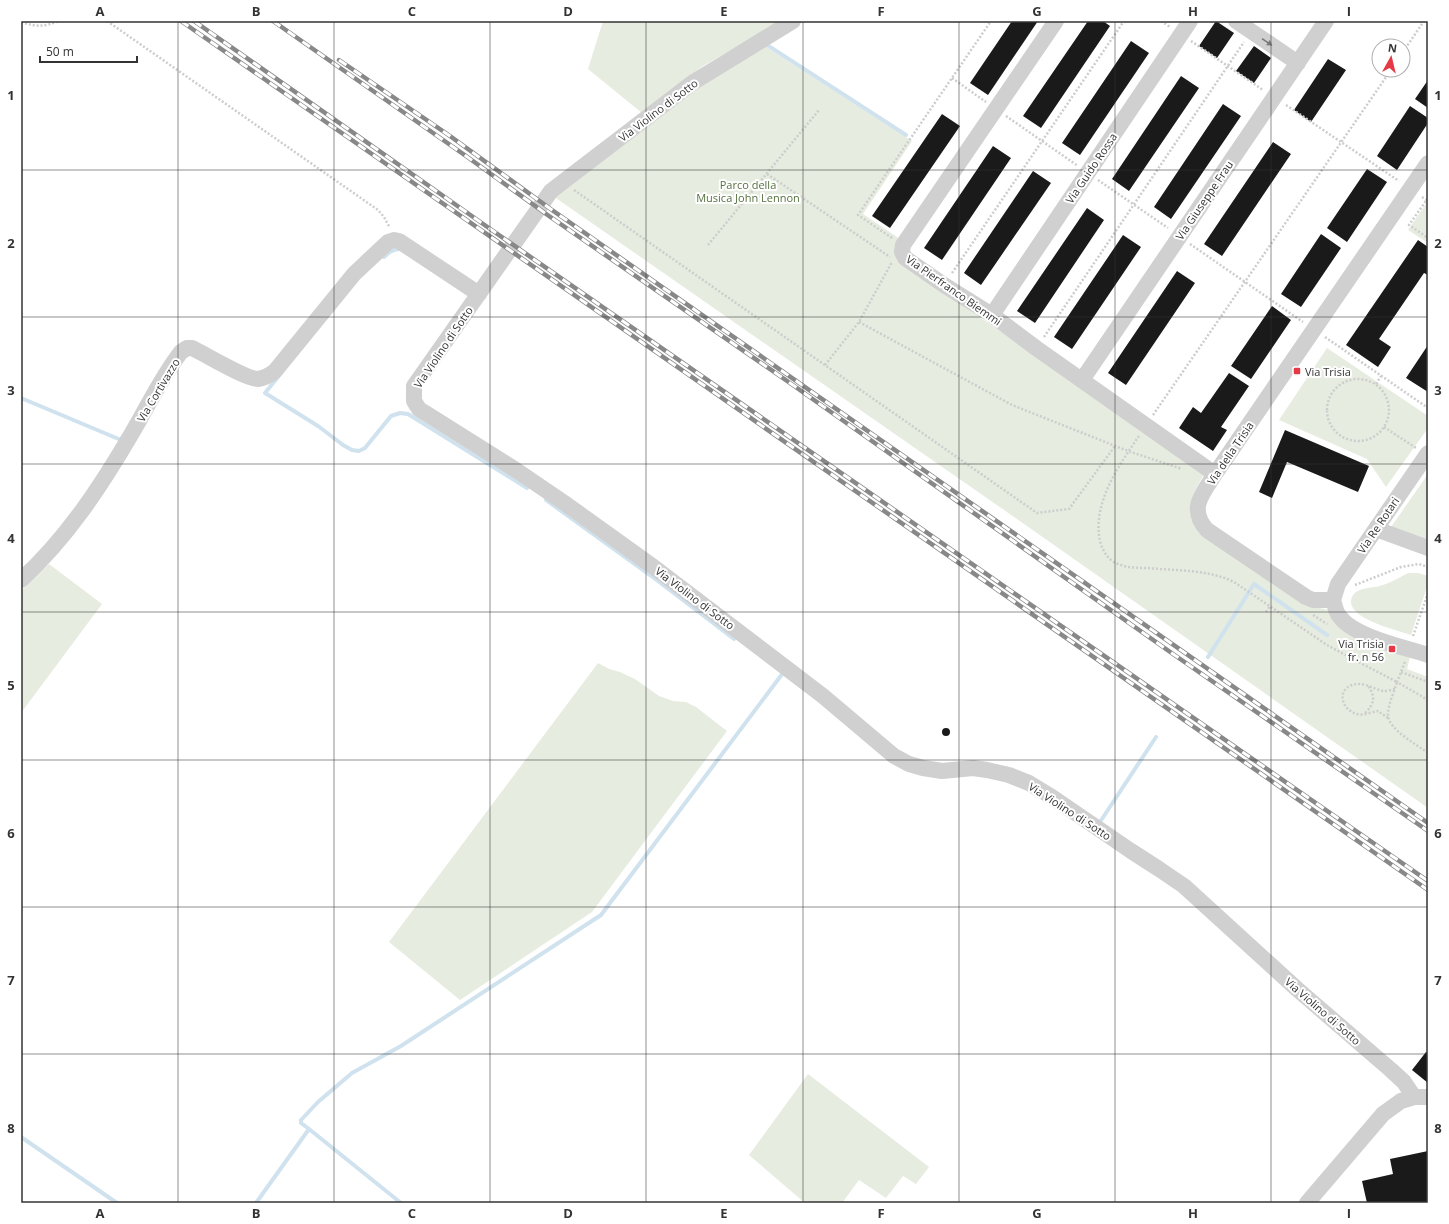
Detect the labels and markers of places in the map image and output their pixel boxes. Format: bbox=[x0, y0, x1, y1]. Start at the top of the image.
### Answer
place label: Via Trisia bbox=[1305, 364, 1351, 379]
marker: Via Trisia bbox=[1292, 366, 1302, 376]
place label: Via Trisia fr. n 56 bbox=[1338, 636, 1384, 664]
marker: Via Trisia fr. n 56 bbox=[1387, 644, 1397, 654]

